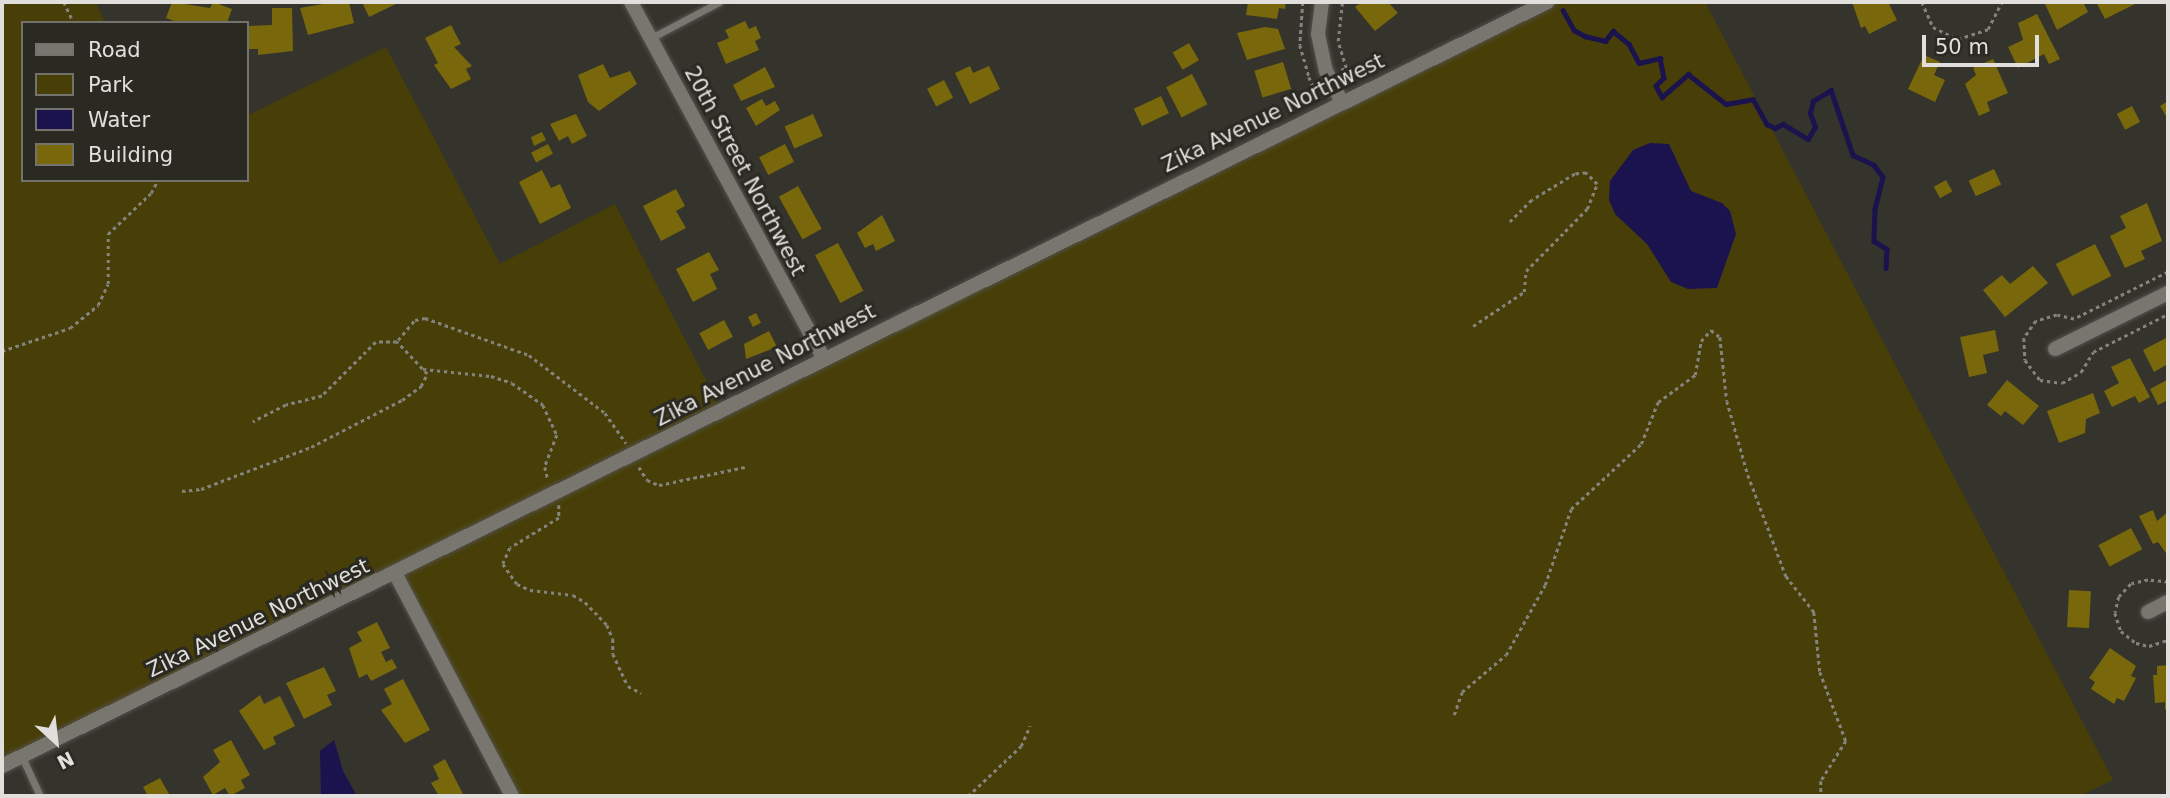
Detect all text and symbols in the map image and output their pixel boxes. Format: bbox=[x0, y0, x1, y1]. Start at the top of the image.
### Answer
legend bbox=[21, 21, 248, 182]
scale bar bbox=[1925, 21, 2042, 65]
text: 50 m bbox=[1935, 35, 1989, 59]
text: Road bbox=[88, 38, 141, 62]
street label: Zika Avenue Northwest bbox=[1158, 48, 1388, 178]
street label: 20th Street Northwest bbox=[679, 62, 811, 280]
text: Park bbox=[88, 73, 133, 97]
text: Water bbox=[88, 108, 150, 132]
text: Building bbox=[88, 143, 173, 167]
street label: Zika Avenue Northwest bbox=[650, 298, 880, 432]
street label: Zika Avenue Northwest bbox=[143, 553, 373, 683]
north arrow bbox=[21, 707, 91, 777]
text: N bbox=[53, 747, 78, 774]

